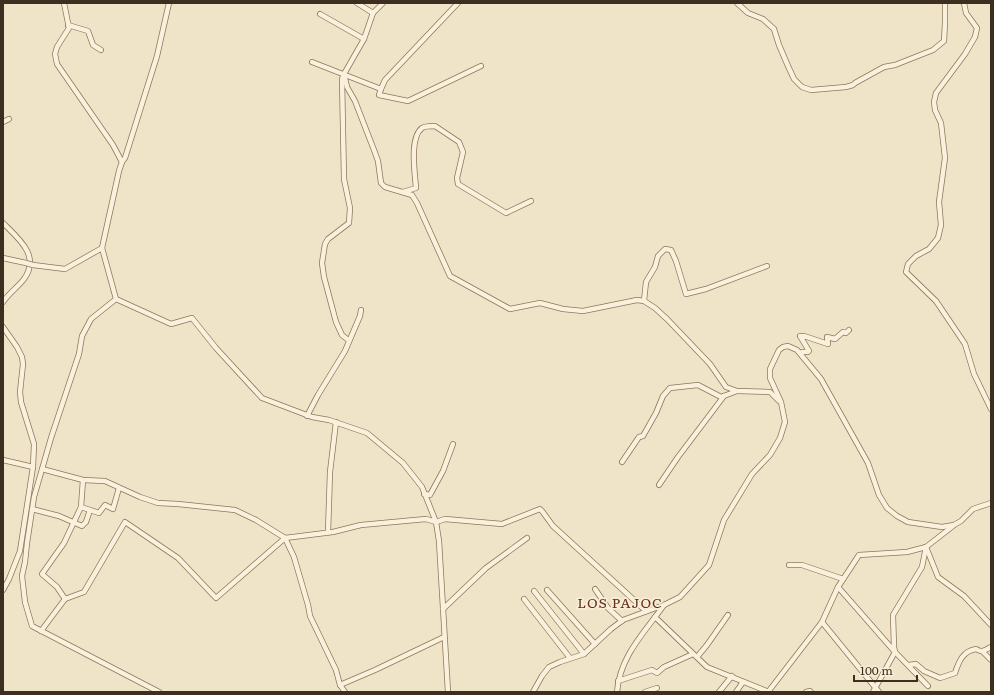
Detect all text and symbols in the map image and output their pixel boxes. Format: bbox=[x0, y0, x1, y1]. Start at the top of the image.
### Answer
district label: LOS PAJOC bbox=[577, 592, 663, 612]
scale bar bbox=[854, 657, 917, 683]
text: 100 m bbox=[860, 661, 893, 679]

